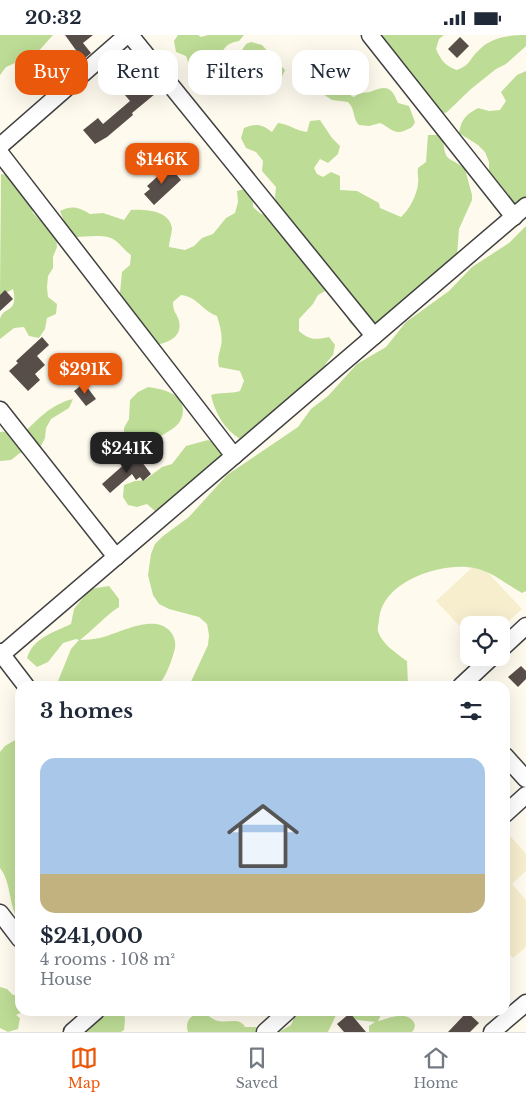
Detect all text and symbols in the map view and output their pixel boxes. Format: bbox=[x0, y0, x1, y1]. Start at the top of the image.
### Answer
text: 20:32 bbox=[25, 6, 82, 29]
chip: Buy bbox=[15, 50, 88, 95]
chip: Rent bbox=[98, 50, 178, 95]
chip: Filters bbox=[188, 50, 282, 95]
chip: New bbox=[292, 50, 369, 95]
pin: $146K bbox=[127, 143, 197, 185]
text: $146K bbox=[136, 149, 188, 169]
pin: $291K bbox=[50, 353, 120, 395]
text: $291K bbox=[59, 359, 111, 379]
pin: $241K bbox=[92, 431, 162, 474]
text: $241K bbox=[101, 438, 153, 458]
map controls bbox=[460, 616, 510, 666]
button: locate bbox=[460, 616, 510, 666]
icon: filters bbox=[457, 697, 485, 725]
text: 3 homes bbox=[40, 698, 133, 724]
icon: home bbox=[218, 791, 308, 881]
text: $241,000 bbox=[40, 923, 143, 949]
text: 4 rooms · 108 m² bbox=[40, 949, 175, 969]
text: House bbox=[40, 969, 92, 989]
tab: Map bbox=[68, 1044, 100, 1092]
tab: Saved bbox=[236, 1044, 278, 1092]
tab: Home bbox=[413, 1044, 458, 1092]

